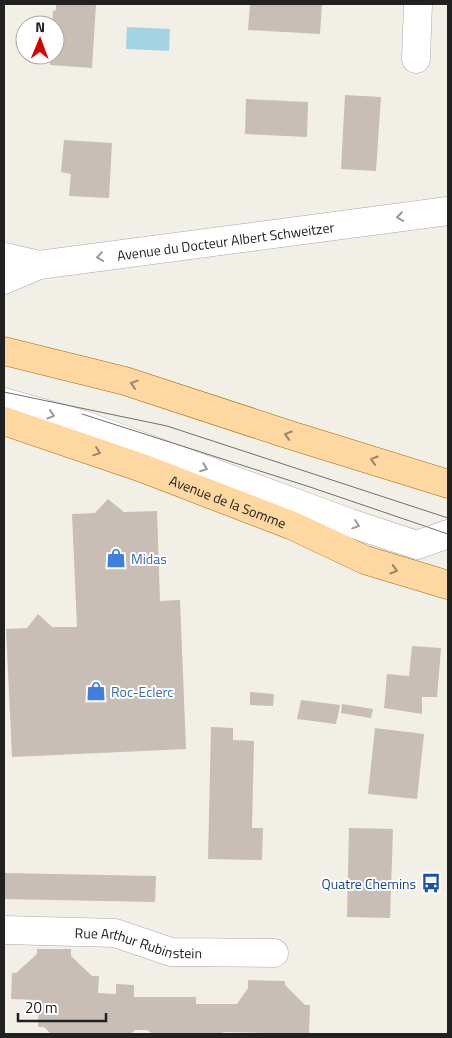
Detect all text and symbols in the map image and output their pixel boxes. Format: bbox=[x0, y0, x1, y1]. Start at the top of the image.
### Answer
north arrow bbox=[15, 15, 65, 65]
text: N bbox=[35, 16, 45, 37]
one-way arrow bbox=[396, 212, 404, 222]
street label: Avenue du Docteur Albert Schweitzer bbox=[116, 216, 335, 265]
one-way arrow bbox=[96, 251, 104, 262]
one-way arrow bbox=[130, 380, 139, 390]
one-way arrow bbox=[46, 409, 54, 419]
one-way arrow bbox=[285, 430, 293, 440]
one-way arrow bbox=[92, 447, 101, 457]
one-way arrow bbox=[371, 456, 379, 466]
one-way arrow bbox=[199, 462, 208, 472]
street label: Avenue de la Somme bbox=[167, 469, 289, 533]
one-way arrow bbox=[352, 519, 360, 529]
shop icon: Midas bbox=[105, 547, 127, 569]
place label: Midas bbox=[131, 548, 167, 569]
one-way arrow bbox=[390, 564, 398, 574]
shop icon: Roc-Eclerc bbox=[85, 680, 107, 702]
place label: Roc-Eclerc bbox=[111, 681, 173, 702]
bus stop icon: Quatre Chemins bbox=[420, 872, 442, 894]
place label: Quatre Chemins bbox=[322, 873, 416, 894]
street label: Rue Arthur Rubinstein bbox=[74, 921, 202, 963]
scale bar bbox=[18, 990, 105, 1022]
text: 20 m bbox=[25, 996, 58, 1019]

